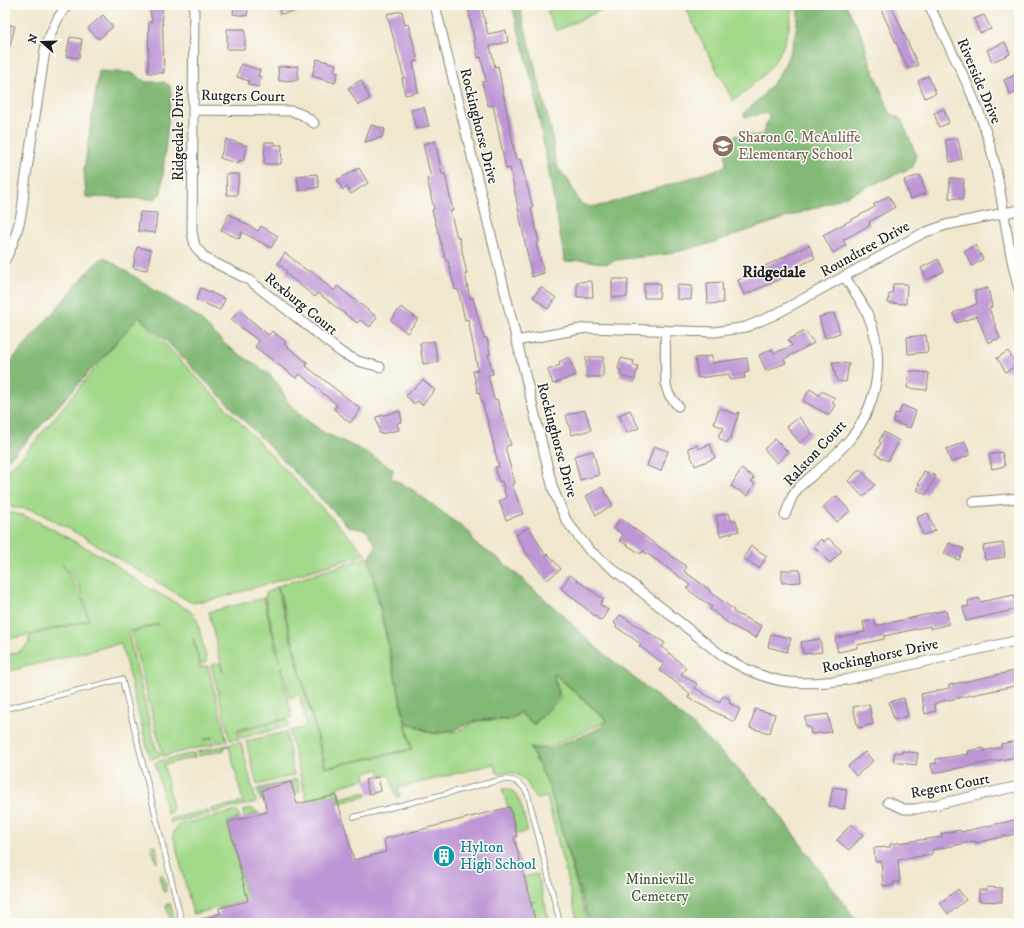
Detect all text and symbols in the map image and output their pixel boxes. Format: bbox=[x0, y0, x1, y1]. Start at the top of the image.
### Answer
north arrow bbox=[22, 22, 62, 62]
text: N bbox=[25, 32, 42, 46]
street label: Riverside Drive bbox=[952, 35, 1006, 127]
street label: Rockinghorse Drive bbox=[455, 66, 503, 186]
street label: Ridgedale Drive bbox=[169, 85, 188, 181]
street label: Rutgers Court bbox=[201, 86, 285, 106]
place label: Sharon C. McAuliffe Elementary School bbox=[738, 128, 860, 164]
school or university icon: Sharon C. McAuliffe Elementary School bbox=[710, 133, 736, 159]
street label: Roundtree Drive bbox=[817, 217, 913, 281]
district label: Ridgedale bbox=[742, 262, 806, 282]
street label: Rexburg Court bbox=[261, 269, 342, 339]
street label: Rockinghorse Drive bbox=[532, 380, 582, 500]
street label: Ralston Court bbox=[779, 416, 851, 490]
street label: Rockinghorse Drive bbox=[820, 634, 940, 678]
street label: Regent Court bbox=[909, 769, 991, 803]
place label: Hylton High School bbox=[460, 838, 537, 874]
building icon: Hylton High School bbox=[431, 843, 457, 869]
park label: Minnieville Cemetery bbox=[626, 870, 694, 906]

